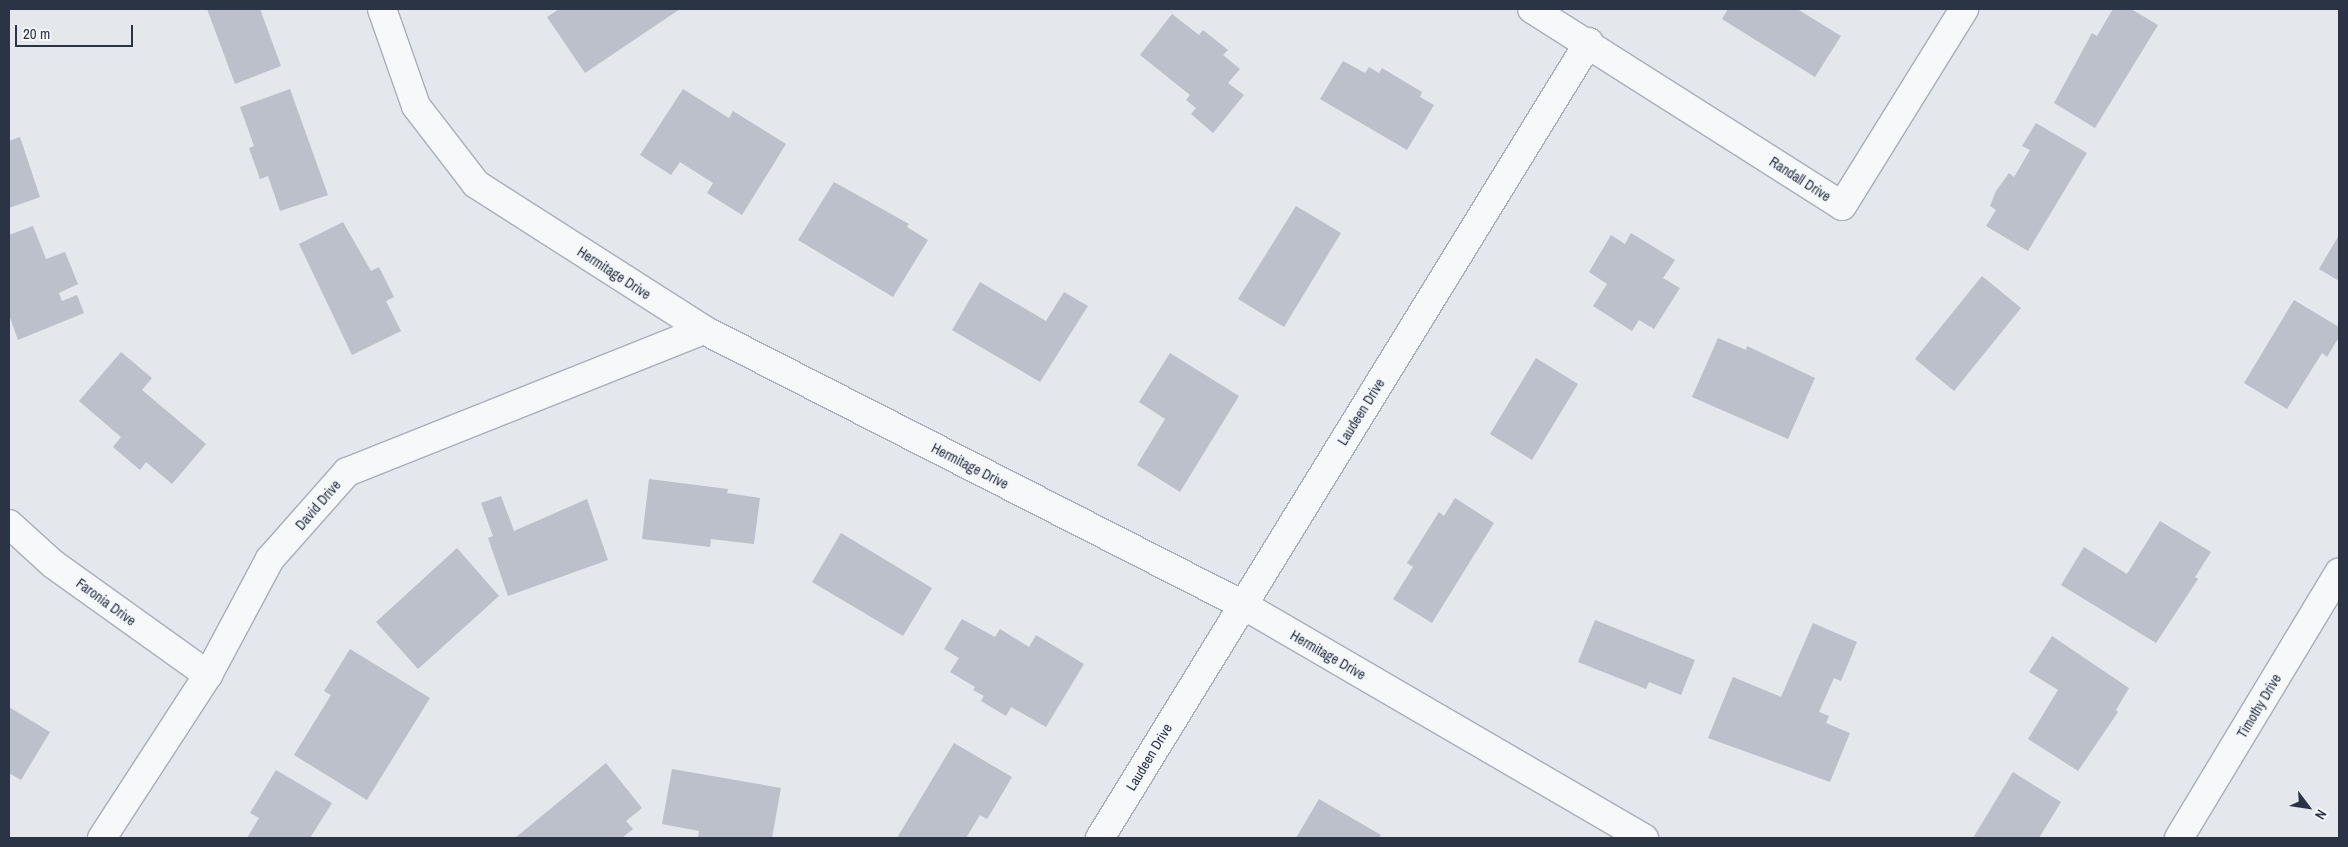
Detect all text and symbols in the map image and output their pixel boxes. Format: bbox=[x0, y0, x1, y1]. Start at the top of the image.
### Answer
scale bar bbox=[18, 15, 135, 47]
text: 20 m bbox=[23, 23, 50, 44]
street label: Randall Drive bbox=[1766, 153, 1834, 205]
street label: Hermitage Drive bbox=[574, 243, 654, 303]
street label: Laudeen Drive bbox=[1334, 376, 1388, 448]
street label: Hermitage Drive bbox=[929, 439, 1011, 493]
street label: David Drive bbox=[292, 477, 344, 533]
street label: Faronia Drive bbox=[73, 575, 139, 629]
street label: Hermitage Drive bbox=[1287, 627, 1369, 683]
street label: Timothy Drive bbox=[2233, 671, 2285, 741]
street label: Laudeen Drive bbox=[1122, 720, 1176, 794]
north arrow bbox=[2283, 782, 2333, 832]
text: N bbox=[2311, 807, 2331, 823]

